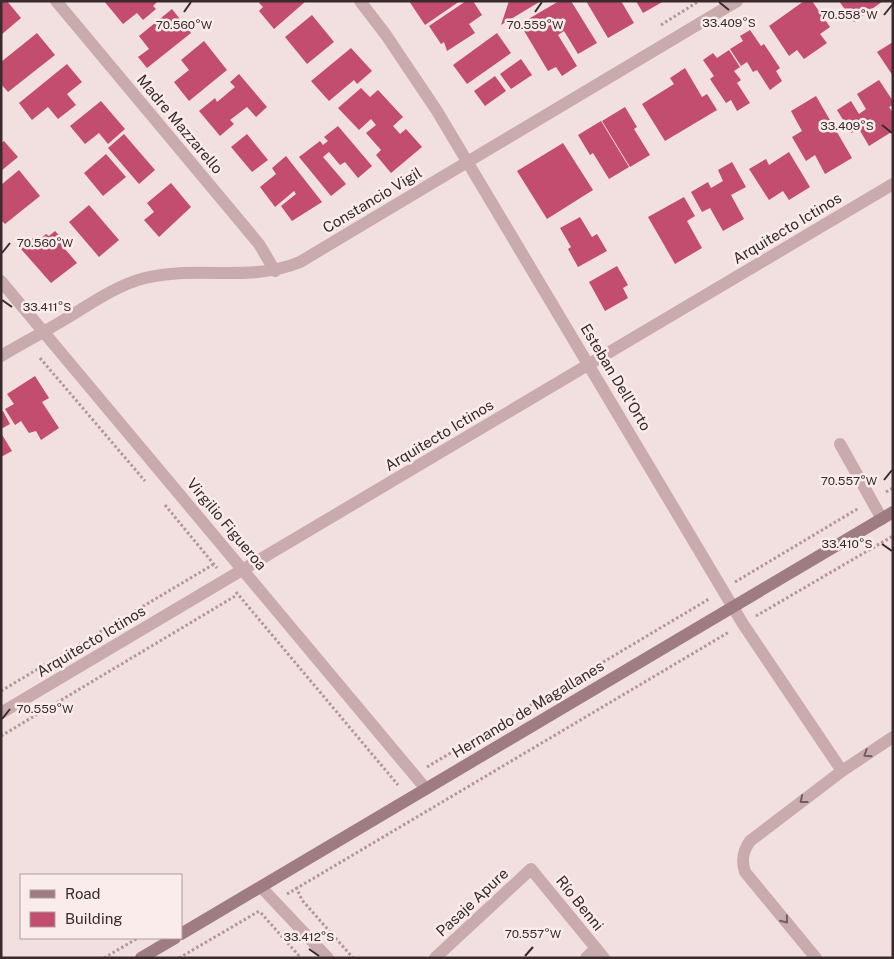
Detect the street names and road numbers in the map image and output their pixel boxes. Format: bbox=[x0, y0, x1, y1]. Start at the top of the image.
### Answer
street label: Madre Mazzarello bbox=[134, 71, 226, 177]
street label: Constancio Vigil bbox=[319, 164, 425, 236]
street label: Arquitecto Ictinos bbox=[730, 189, 844, 267]
street label: Esteban Dell'Orto bbox=[577, 320, 655, 434]
street label: Arquitecto Ictinos bbox=[382, 396, 496, 474]
street label: Virgilio Figueroa bbox=[184, 475, 270, 573]
street label: Arquitecto Ictinos bbox=[34, 602, 148, 680]
street label: Hernando de Magallanes bbox=[449, 657, 607, 761]
street label: Pasaje Apure bbox=[433, 864, 511, 940]
street label: Río Benni bbox=[553, 872, 607, 934]

